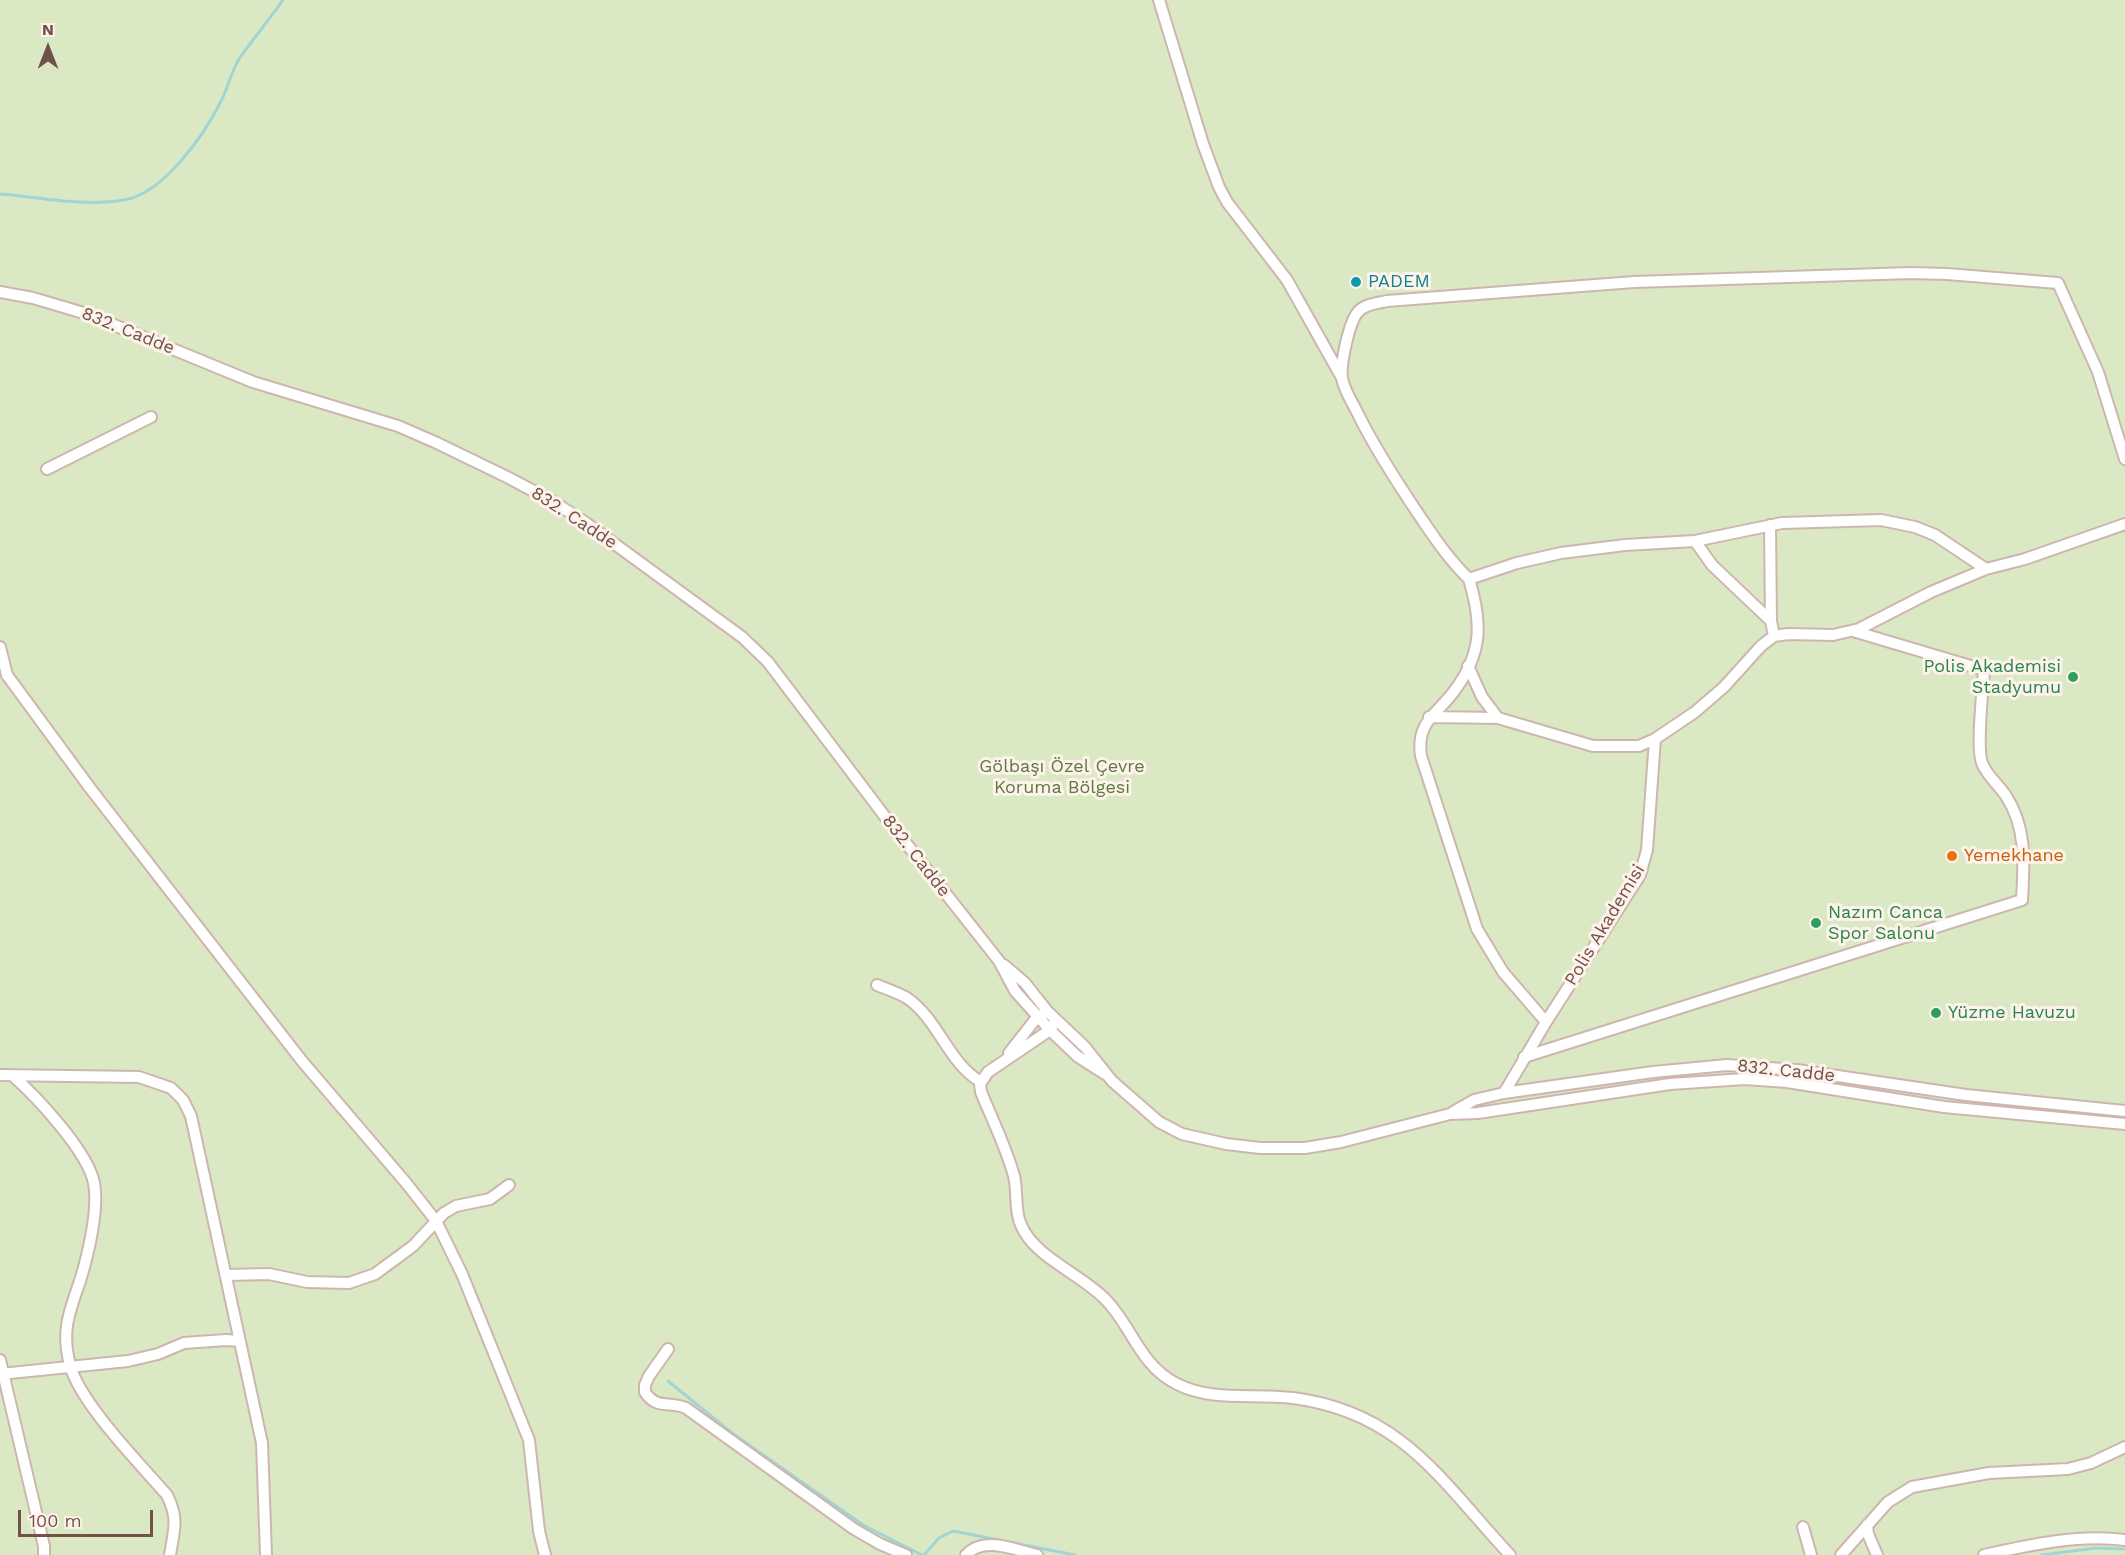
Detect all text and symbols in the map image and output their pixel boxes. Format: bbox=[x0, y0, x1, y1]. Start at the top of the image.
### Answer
north arrow bbox=[18, 18, 78, 78]
text: N bbox=[42, 20, 54, 39]
place label: PADEM bbox=[1368, 271, 1430, 293]
marker: PADEM bbox=[1349, 275, 1363, 289]
street label: 832. Cadde bbox=[78, 303, 178, 359]
street label: 832. Cadde bbox=[527, 482, 621, 554]
place label: Polis Akademisi Stadyumu bbox=[1923, 656, 2061, 698]
marker: Polis Akademisi Stadyumu bbox=[2066, 670, 2080, 684]
park label: Gölbaşı Özel Çevre Koruma Bölgesi bbox=[979, 756, 1145, 798]
street label: 832. Cadde bbox=[877, 811, 955, 901]
place label: Yemekhane bbox=[1964, 845, 2064, 867]
marker: Yemekhane bbox=[1945, 849, 1959, 863]
street label: Polis Akademisi bbox=[1560, 860, 1650, 990]
place label: Nazım Canca Spor Salonu bbox=[1828, 902, 1943, 944]
marker: Nazım Canca Spor Salonu bbox=[1809, 916, 1823, 930]
place label: Yüzme Havuzu bbox=[1948, 1002, 2076, 1024]
marker: Yüzme Havuzu bbox=[1929, 1006, 1943, 1020]
street label: 832. Cadde bbox=[1736, 1055, 1836, 1087]
scale bar bbox=[21, 1498, 156, 1536]
text: 100 m bbox=[29, 1510, 82, 1531]

